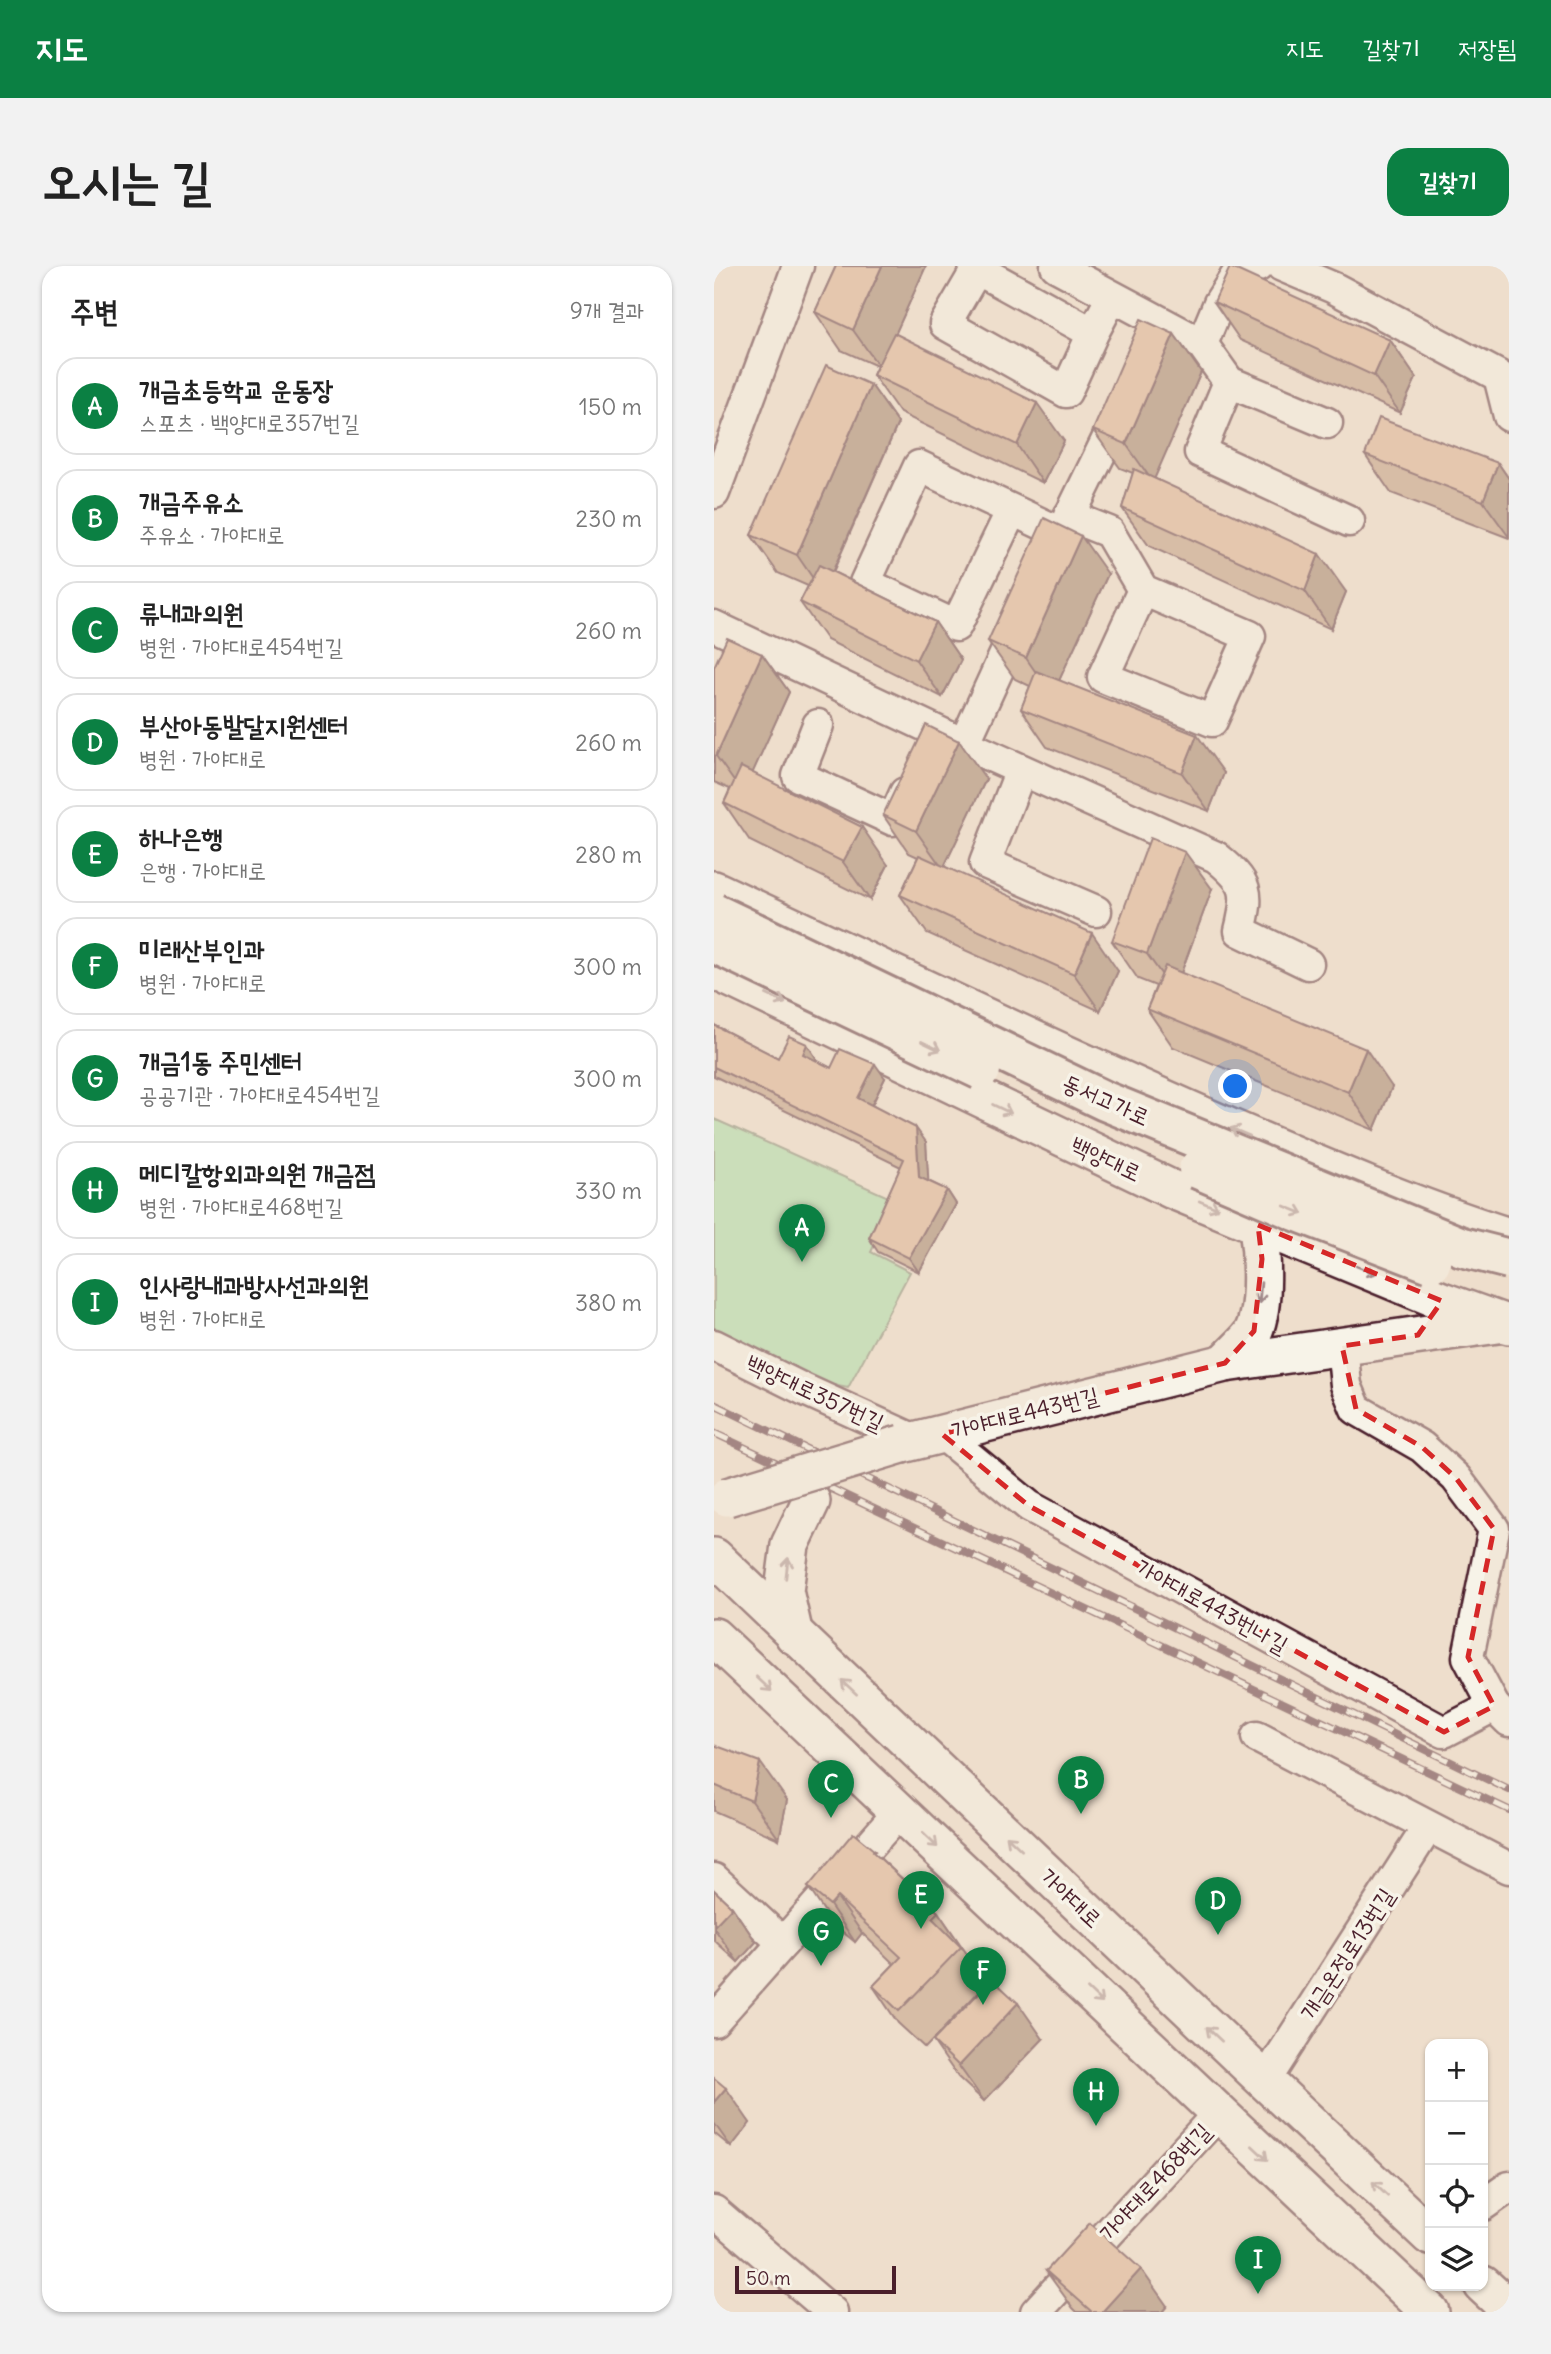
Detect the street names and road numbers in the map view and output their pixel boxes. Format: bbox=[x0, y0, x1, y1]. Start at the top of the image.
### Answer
street label: 동서고가로 bbox=[1058, 1067, 1154, 1132]
street label: 백양대로 bbox=[1067, 1130, 1146, 1187]
street label: 백양대로357번길 bbox=[742, 1348, 889, 1437]
street label: 가야대로443번길 bbox=[948, 1380, 1102, 1445]
street label: 가야대로443번나길 bbox=[1131, 1552, 1293, 1659]
street label: 가야대로 bbox=[1034, 1862, 1108, 1933]
street label: 개금온정로13번길 bbox=[1293, 1882, 1400, 2025]
street label: 가야대로468번길 bbox=[1093, 2117, 1217, 2247]

